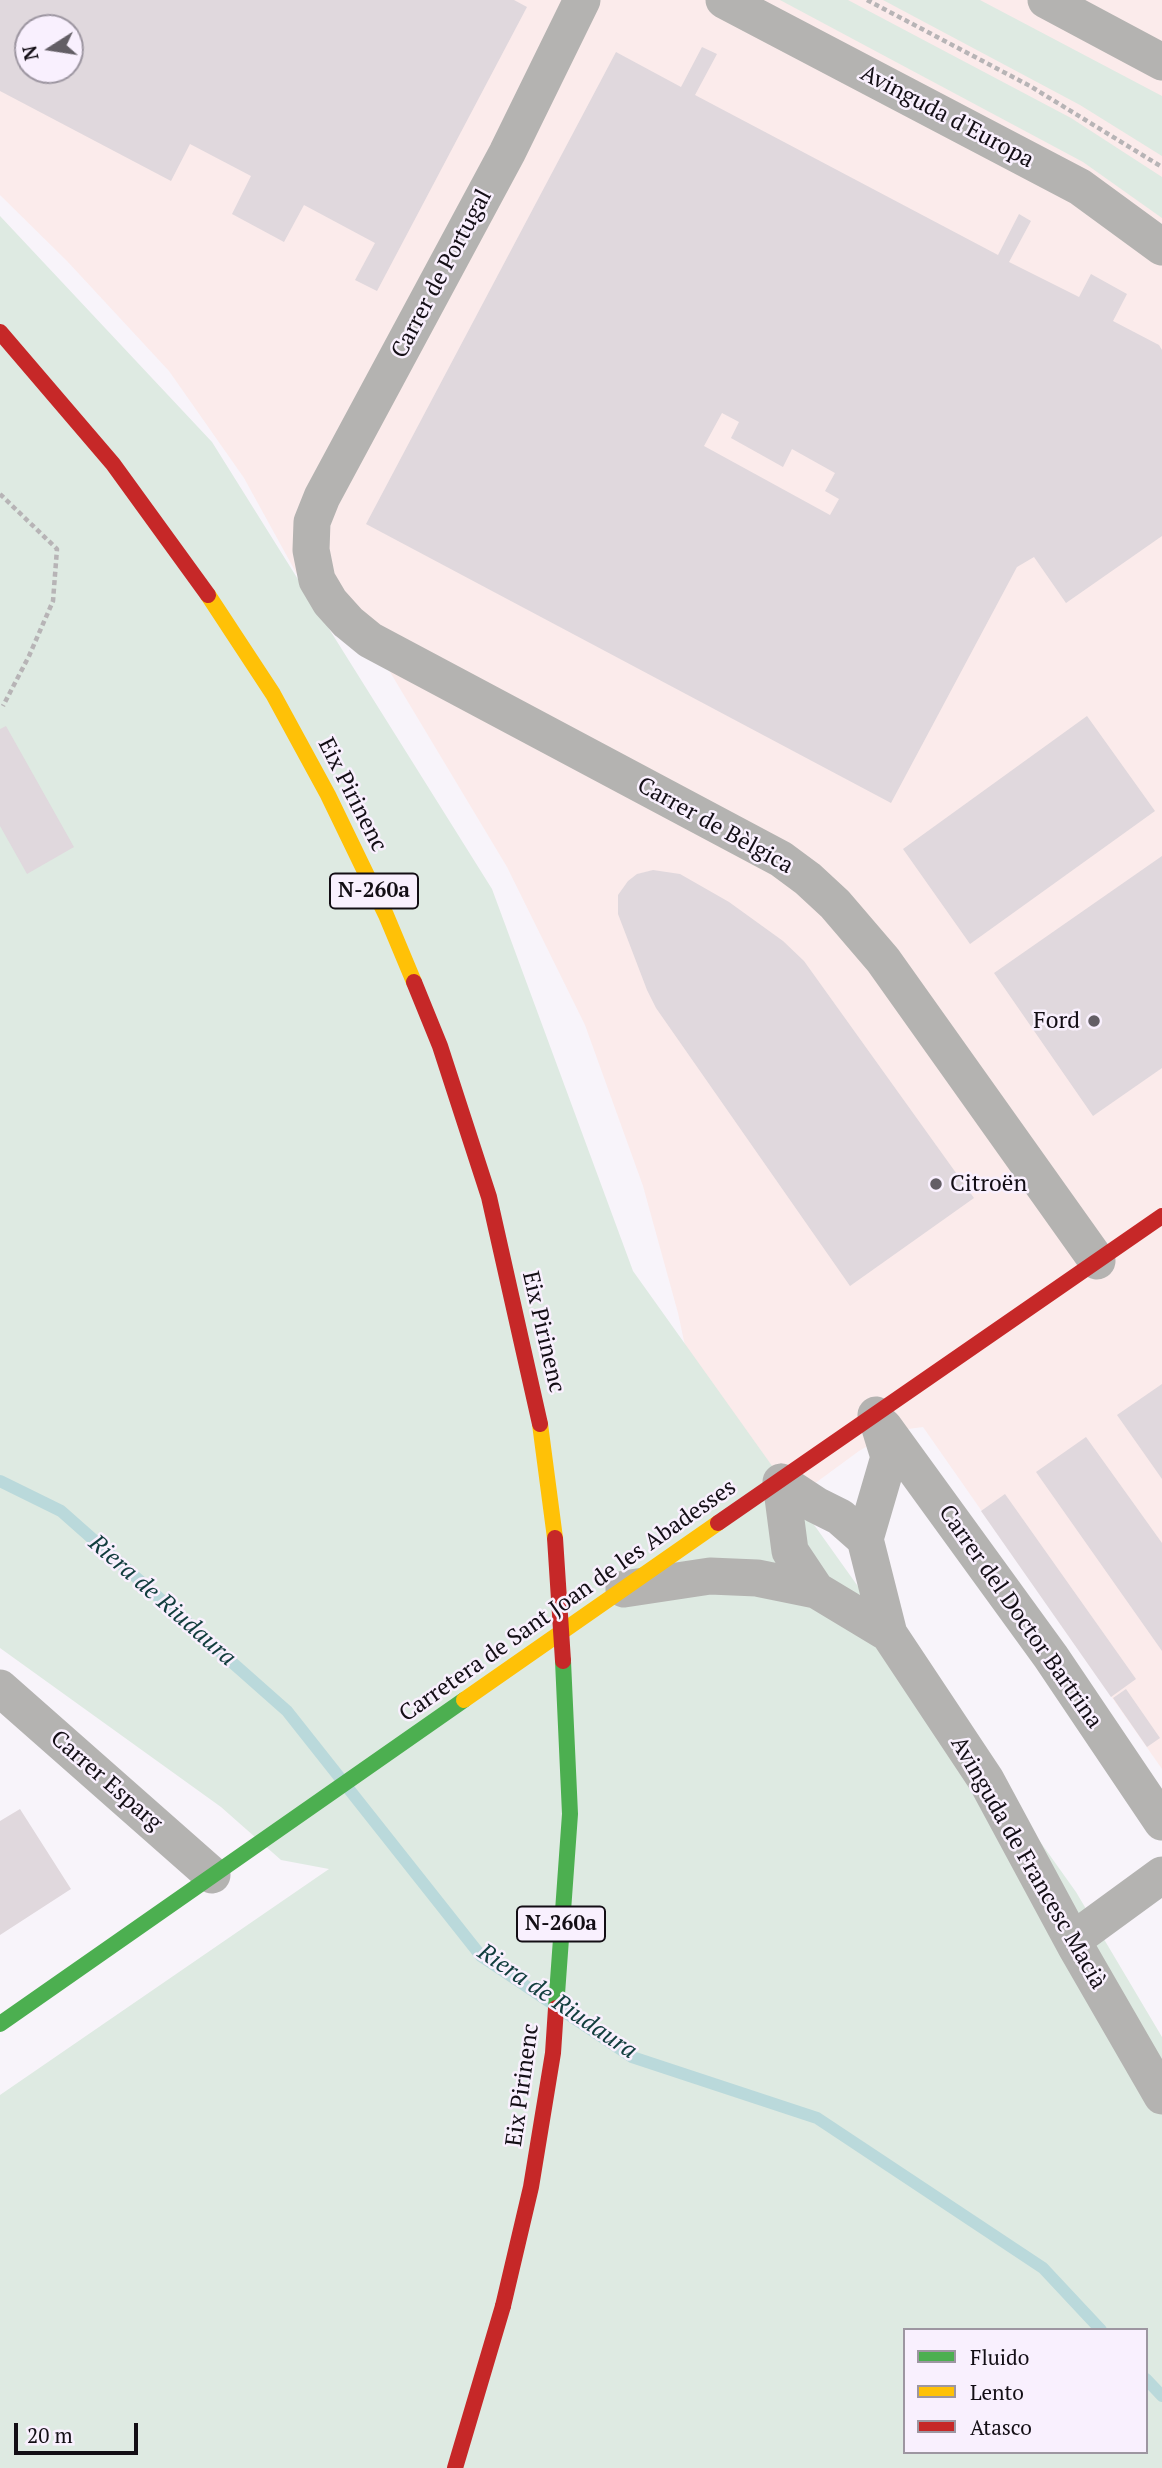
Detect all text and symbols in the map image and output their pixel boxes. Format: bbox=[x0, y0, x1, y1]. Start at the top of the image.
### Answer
north arrow bbox=[14, 14, 84, 84]
text: N bbox=[16, 43, 44, 63]
street label: Avinguda d'Europa bbox=[856, 60, 1038, 174]
street label: Carrer de Portugal bbox=[386, 185, 498, 363]
street label: Eix Pirinenc bbox=[312, 734, 392, 856]
street label: Carrer de Bèlgica bbox=[632, 772, 798, 880]
road number: N-260a bbox=[330, 874, 418, 908]
place label: Ford bbox=[1033, 1007, 1080, 1035]
marker: Ford bbox=[1086, 1013, 1102, 1029]
place label: Citroën bbox=[950, 1170, 1027, 1198]
marker: Citroën bbox=[928, 1176, 944, 1192]
street label: Eix Pirinenc bbox=[516, 1269, 570, 1395]
street label: Carretera de Sant Joan de les Abadesses bbox=[394, 1474, 742, 1728]
street label: Carrer del Doctor Bartrina bbox=[932, 1500, 1108, 1734]
water label: Riera de Riudaura bbox=[83, 1529, 241, 1673]
street label: Carrer Esparg bbox=[44, 1725, 168, 1837]
street label: Avinguda de Francesc Macià bbox=[944, 1732, 1112, 1994]
road number: N-260a bbox=[517, 1906, 605, 1941]
water label: Riera de Riudaura bbox=[472, 1938, 642, 2066]
street label: Eix Pirinenc bbox=[501, 2022, 545, 2148]
legend bbox=[903, 2328, 1148, 2454]
text: Fluido bbox=[970, 2343, 1029, 2371]
text: Lento bbox=[970, 2378, 1024, 2406]
scale bar bbox=[18, 2408, 142, 2452]
text: Atasco bbox=[970, 2413, 1032, 2441]
text: 20 m bbox=[27, 2421, 73, 2449]

